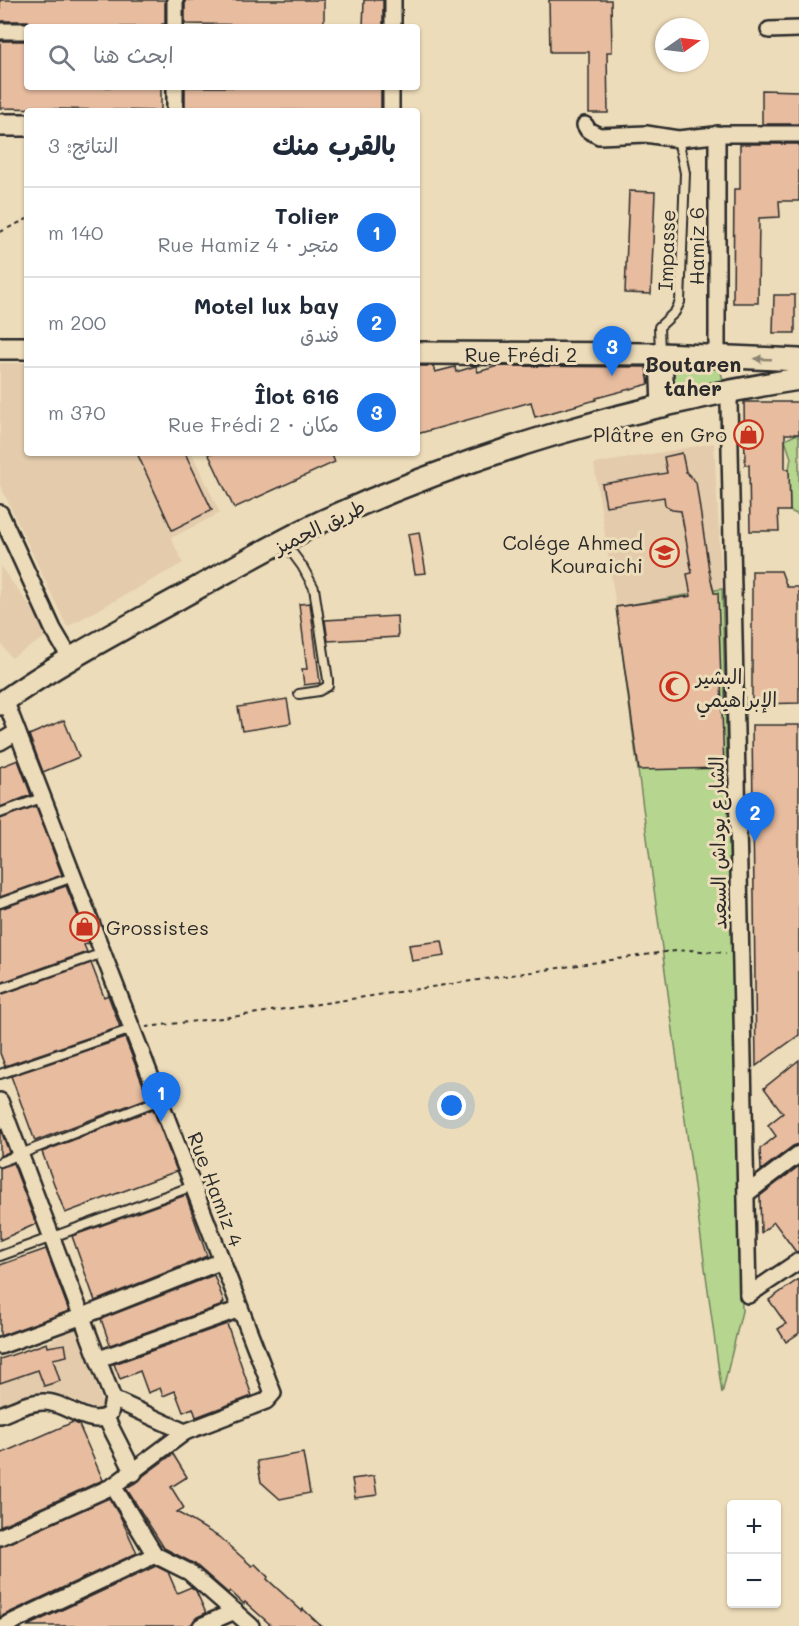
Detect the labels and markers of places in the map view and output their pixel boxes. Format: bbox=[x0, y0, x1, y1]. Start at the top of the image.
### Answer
pin: 3 bbox=[592, 326, 632, 376]
shop icon: Plâtre en Gro bbox=[732, 418, 764, 450]
place label: Plâtre en Gro bbox=[593, 421, 727, 447]
place label: Colége Ahmed Kouraichi bbox=[503, 529, 643, 578]
school or university icon: Colége Ahmed Kouraichi bbox=[648, 537, 680, 569]
place label: البشير الإبراهيمي bbox=[694, 663, 777, 718]
mosque icon: البشير الإبراهيمي bbox=[659, 671, 691, 703]
pin: 2 bbox=[736, 792, 774, 842]
shop icon: Grossistes bbox=[69, 911, 101, 943]
place label: Grossistes bbox=[106, 914, 209, 940]
pin: 1 bbox=[142, 1072, 180, 1122]

